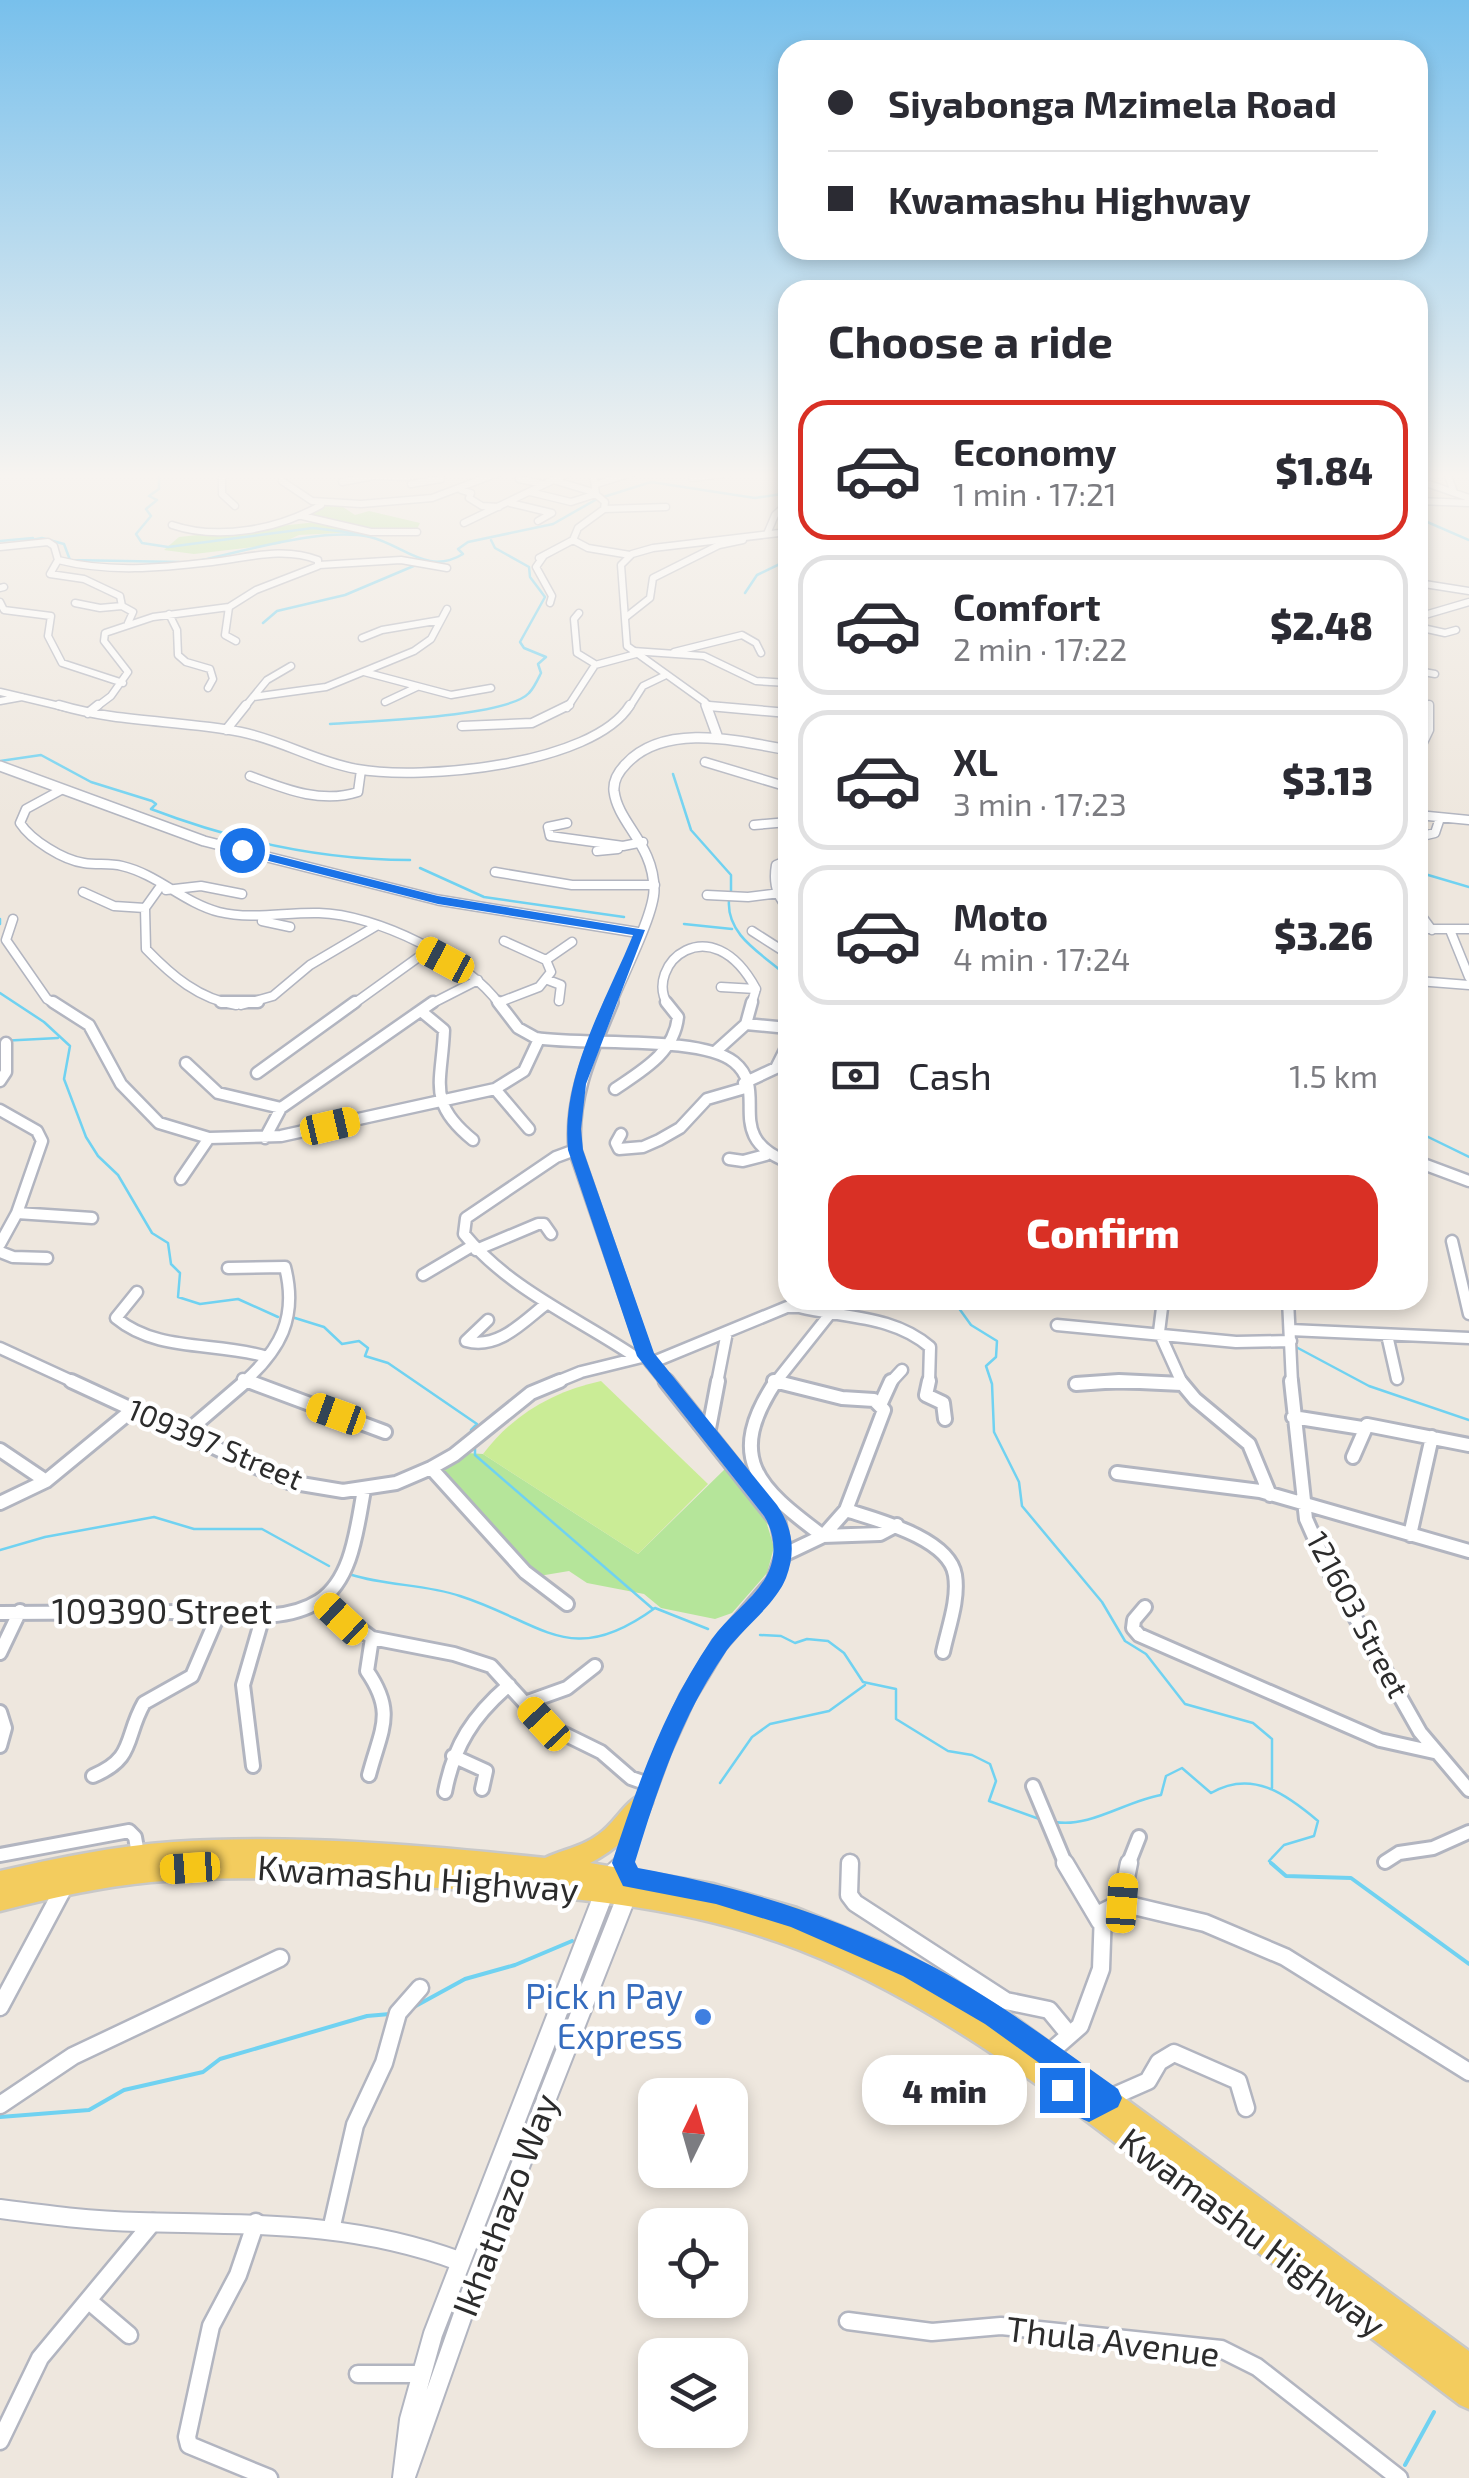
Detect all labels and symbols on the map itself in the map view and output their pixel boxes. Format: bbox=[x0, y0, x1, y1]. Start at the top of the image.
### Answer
route start bbox=[220, 828, 265, 873]
car bbox=[411, 933, 479, 987]
car bbox=[297, 1105, 363, 1147]
street label: 109397 Street bbox=[123, 1390, 309, 1496]
car bbox=[303, 1390, 369, 1438]
street label: 121603 Street bbox=[1300, 1525, 1418, 1703]
car bbox=[309, 1588, 373, 1650]
street label: 109390 Street bbox=[52, 1589, 272, 1631]
car bbox=[513, 1692, 575, 1756]
street label: Kwamashu Highway bbox=[256, 1845, 580, 1909]
car bbox=[159, 1851, 221, 1885]
car bbox=[1105, 1872, 1139, 1934]
place label: Pick n Pay Express bbox=[525, 1974, 683, 2056]
marker: Pick n Pay Express bbox=[692, 2006, 714, 2028]
callout: 4 min bbox=[862, 2055, 1027, 2125]
route end bbox=[1040, 2068, 1085, 2113]
north arrow bbox=[638, 2078, 748, 2188]
street label: Ikhathazo Way bbox=[442, 2087, 566, 2321]
street label: Kwamashu Highway bbox=[1112, 2118, 1394, 2345]
street label: Thula Avenue bbox=[1004, 2306, 1222, 2374]

